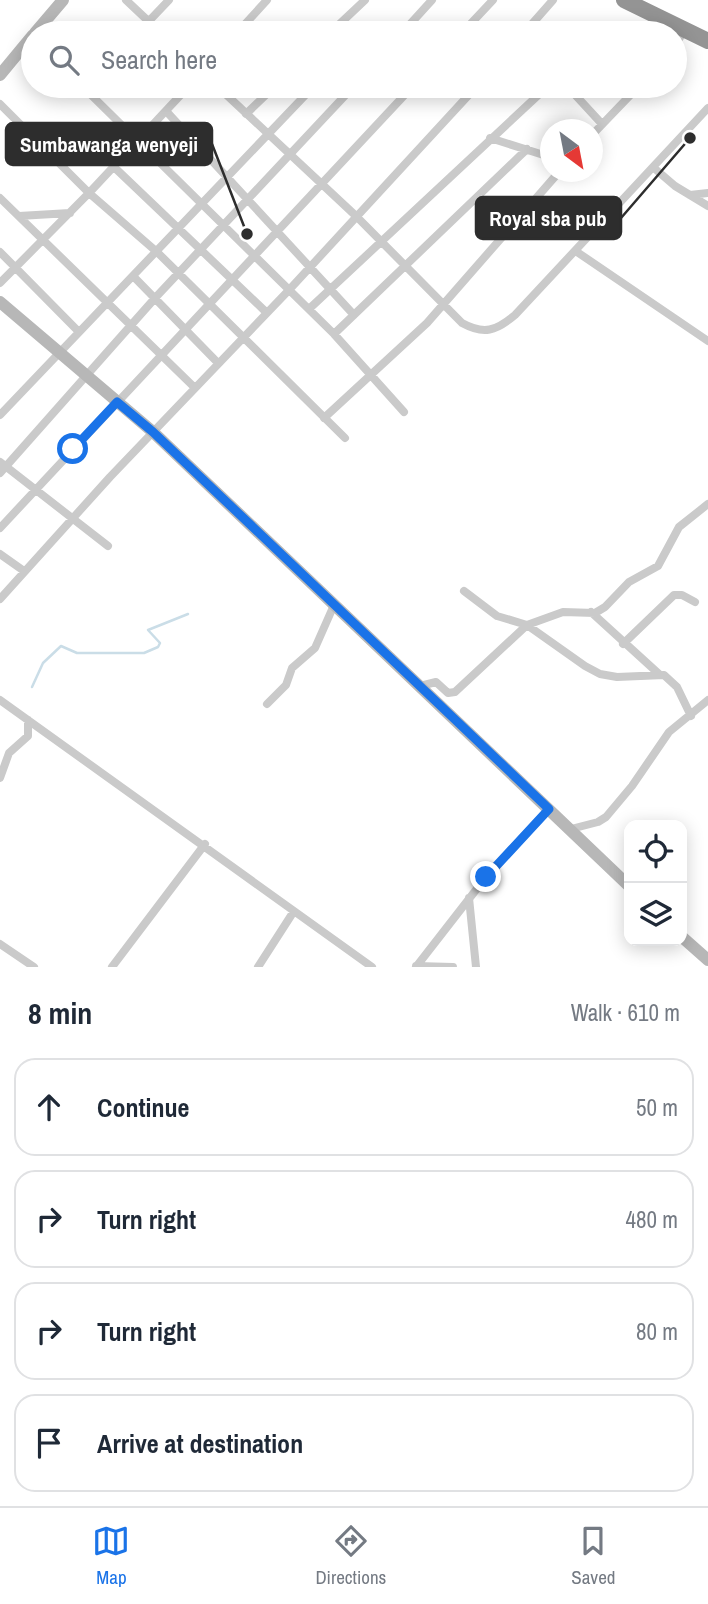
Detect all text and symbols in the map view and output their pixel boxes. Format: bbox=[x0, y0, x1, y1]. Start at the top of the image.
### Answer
search box bbox=[21, 21, 687, 98]
icon: search bbox=[45, 41, 83, 79]
text: Search here bbox=[101, 42, 217, 77]
north arrow bbox=[540, 119, 603, 182]
callout: Sumbawanga wenyeji bbox=[6, 123, 212, 165]
text: Sumbawanga wenyeji bbox=[20, 130, 198, 159]
callout: Royal sba pub bbox=[476, 197, 621, 239]
text: Royal sba pub bbox=[489, 204, 607, 233]
route start bbox=[57, 433, 88, 464]
map controls bbox=[624, 820, 687, 946]
button: locate bbox=[624, 820, 687, 883]
route end bbox=[470, 861, 501, 892]
button: layers bbox=[624, 883, 687, 946]
text: 8 min bbox=[28, 993, 92, 1033]
text: Walk · 610 m bbox=[571, 997, 680, 1028]
icon: ahead bbox=[30, 1088, 68, 1126]
text: Continue bbox=[97, 1090, 189, 1125]
text: 50 m bbox=[636, 1092, 678, 1123]
icon: right bbox=[30, 1200, 68, 1238]
text: Turn right bbox=[97, 1202, 196, 1237]
text: 480 m bbox=[626, 1204, 678, 1235]
icon: right bbox=[30, 1312, 68, 1350]
text: Turn right bbox=[97, 1314, 196, 1349]
text: 80 m bbox=[636, 1316, 678, 1347]
icon: arrive bbox=[30, 1424, 68, 1462]
text: Arrive at destination bbox=[97, 1426, 303, 1461]
tab: Map bbox=[92, 1522, 130, 1590]
tab: Directions bbox=[315, 1522, 386, 1590]
tab: Saved bbox=[571, 1522, 616, 1590]

